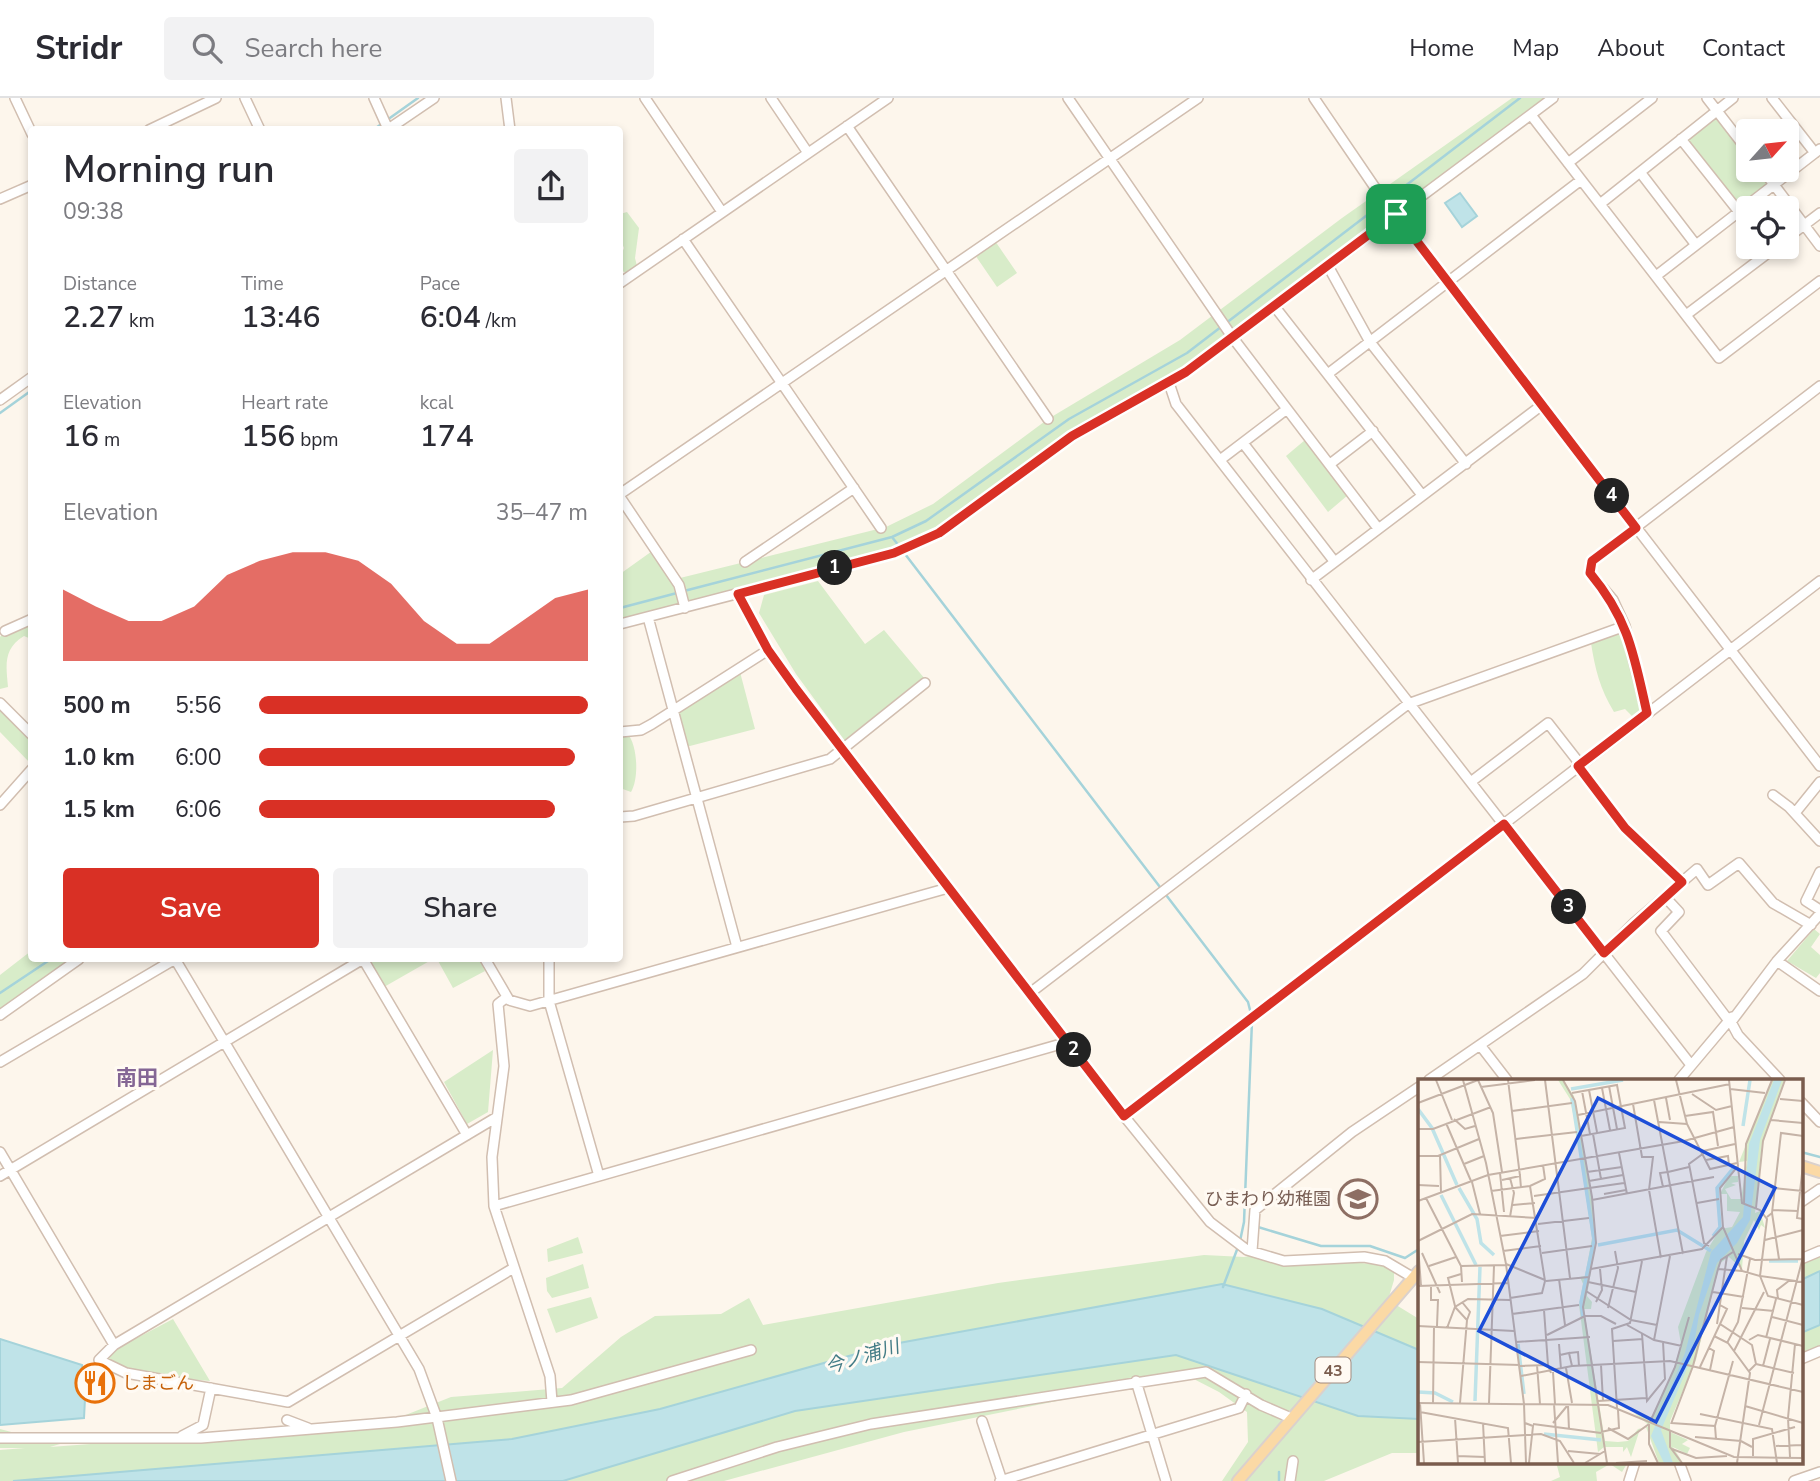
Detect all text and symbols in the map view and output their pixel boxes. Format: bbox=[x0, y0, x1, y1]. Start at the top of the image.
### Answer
search box bbox=[164, 17, 654, 80]
text: Stridr bbox=[35, 26, 122, 71]
icon: search bbox=[188, 29, 226, 67]
text: Search here bbox=[244, 31, 382, 66]
text: Home bbox=[1409, 32, 1474, 64]
text: Map bbox=[1512, 32, 1559, 64]
text: About bbox=[1597, 32, 1664, 64]
text: Contact bbox=[1702, 32, 1785, 64]
north arrow bbox=[1736, 119, 1799, 182]
map controls bbox=[1736, 119, 1799, 259]
text: Morning run bbox=[63, 144, 275, 195]
button: share bbox=[514, 149, 588, 223]
pin bbox=[1366, 184, 1426, 244]
icon: arrive bbox=[1377, 195, 1415, 233]
text: 09:38 bbox=[63, 196, 123, 227]
button: locate bbox=[1736, 196, 1799, 259]
text: Distance bbox=[63, 271, 137, 297]
text: Time bbox=[241, 271, 284, 297]
text: Pace bbox=[420, 271, 460, 297]
text: 2.27 bbox=[63, 297, 124, 338]
text: 13:46 bbox=[241, 297, 320, 338]
text: 6:04 bbox=[420, 297, 481, 338]
text: km bbox=[124, 308, 155, 334]
text: /km bbox=[481, 308, 517, 334]
text: Elevation bbox=[63, 390, 142, 416]
text: Heart rate bbox=[241, 390, 328, 416]
text: kcal bbox=[420, 390, 453, 416]
text: 16 bbox=[63, 416, 99, 457]
text: 156 bbox=[241, 416, 295, 457]
text: 174 bbox=[420, 416, 474, 457]
text: m bbox=[99, 427, 120, 453]
text: bpm bbox=[295, 427, 339, 453]
pin: 4 bbox=[1594, 478, 1630, 514]
text: 4 bbox=[1606, 482, 1617, 508]
text: Elevation bbox=[63, 497, 158, 528]
text: 35–47 m bbox=[496, 497, 588, 528]
pin: 1 bbox=[818, 550, 852, 586]
text: 1 bbox=[829, 554, 840, 580]
text: 500 m bbox=[63, 690, 131, 721]
text: 5:56 bbox=[175, 690, 222, 721]
text: 1.0 km bbox=[63, 742, 135, 773]
text: 6:00 bbox=[175, 742, 222, 773]
text: 1.5 km bbox=[63, 794, 135, 825]
text: 6:06 bbox=[175, 794, 222, 825]
button: Save bbox=[63, 868, 319, 948]
button: Share bbox=[333, 868, 588, 948]
pin: 3 bbox=[1552, 890, 1586, 924]
text: 3 bbox=[1563, 893, 1574, 919]
pin: 2 bbox=[1056, 1032, 1092, 1068]
text: 2 bbox=[1068, 1036, 1079, 1062]
district label: 南田 bbox=[116, 1064, 158, 1092]
inset map bbox=[1418, 1079, 1802, 1464]
school or university icon: ひまわり幼稚園 bbox=[1337, 1178, 1379, 1220]
place label: ひまわり幼稚園 bbox=[1205, 1187, 1331, 1211]
water label: 今ノ浦川 bbox=[822, 1333, 904, 1381]
road number: 43 bbox=[1316, 1358, 1350, 1382]
restaurant icon: しまごん bbox=[74, 1362, 116, 1404]
place label: しまごん bbox=[122, 1371, 194, 1395]

